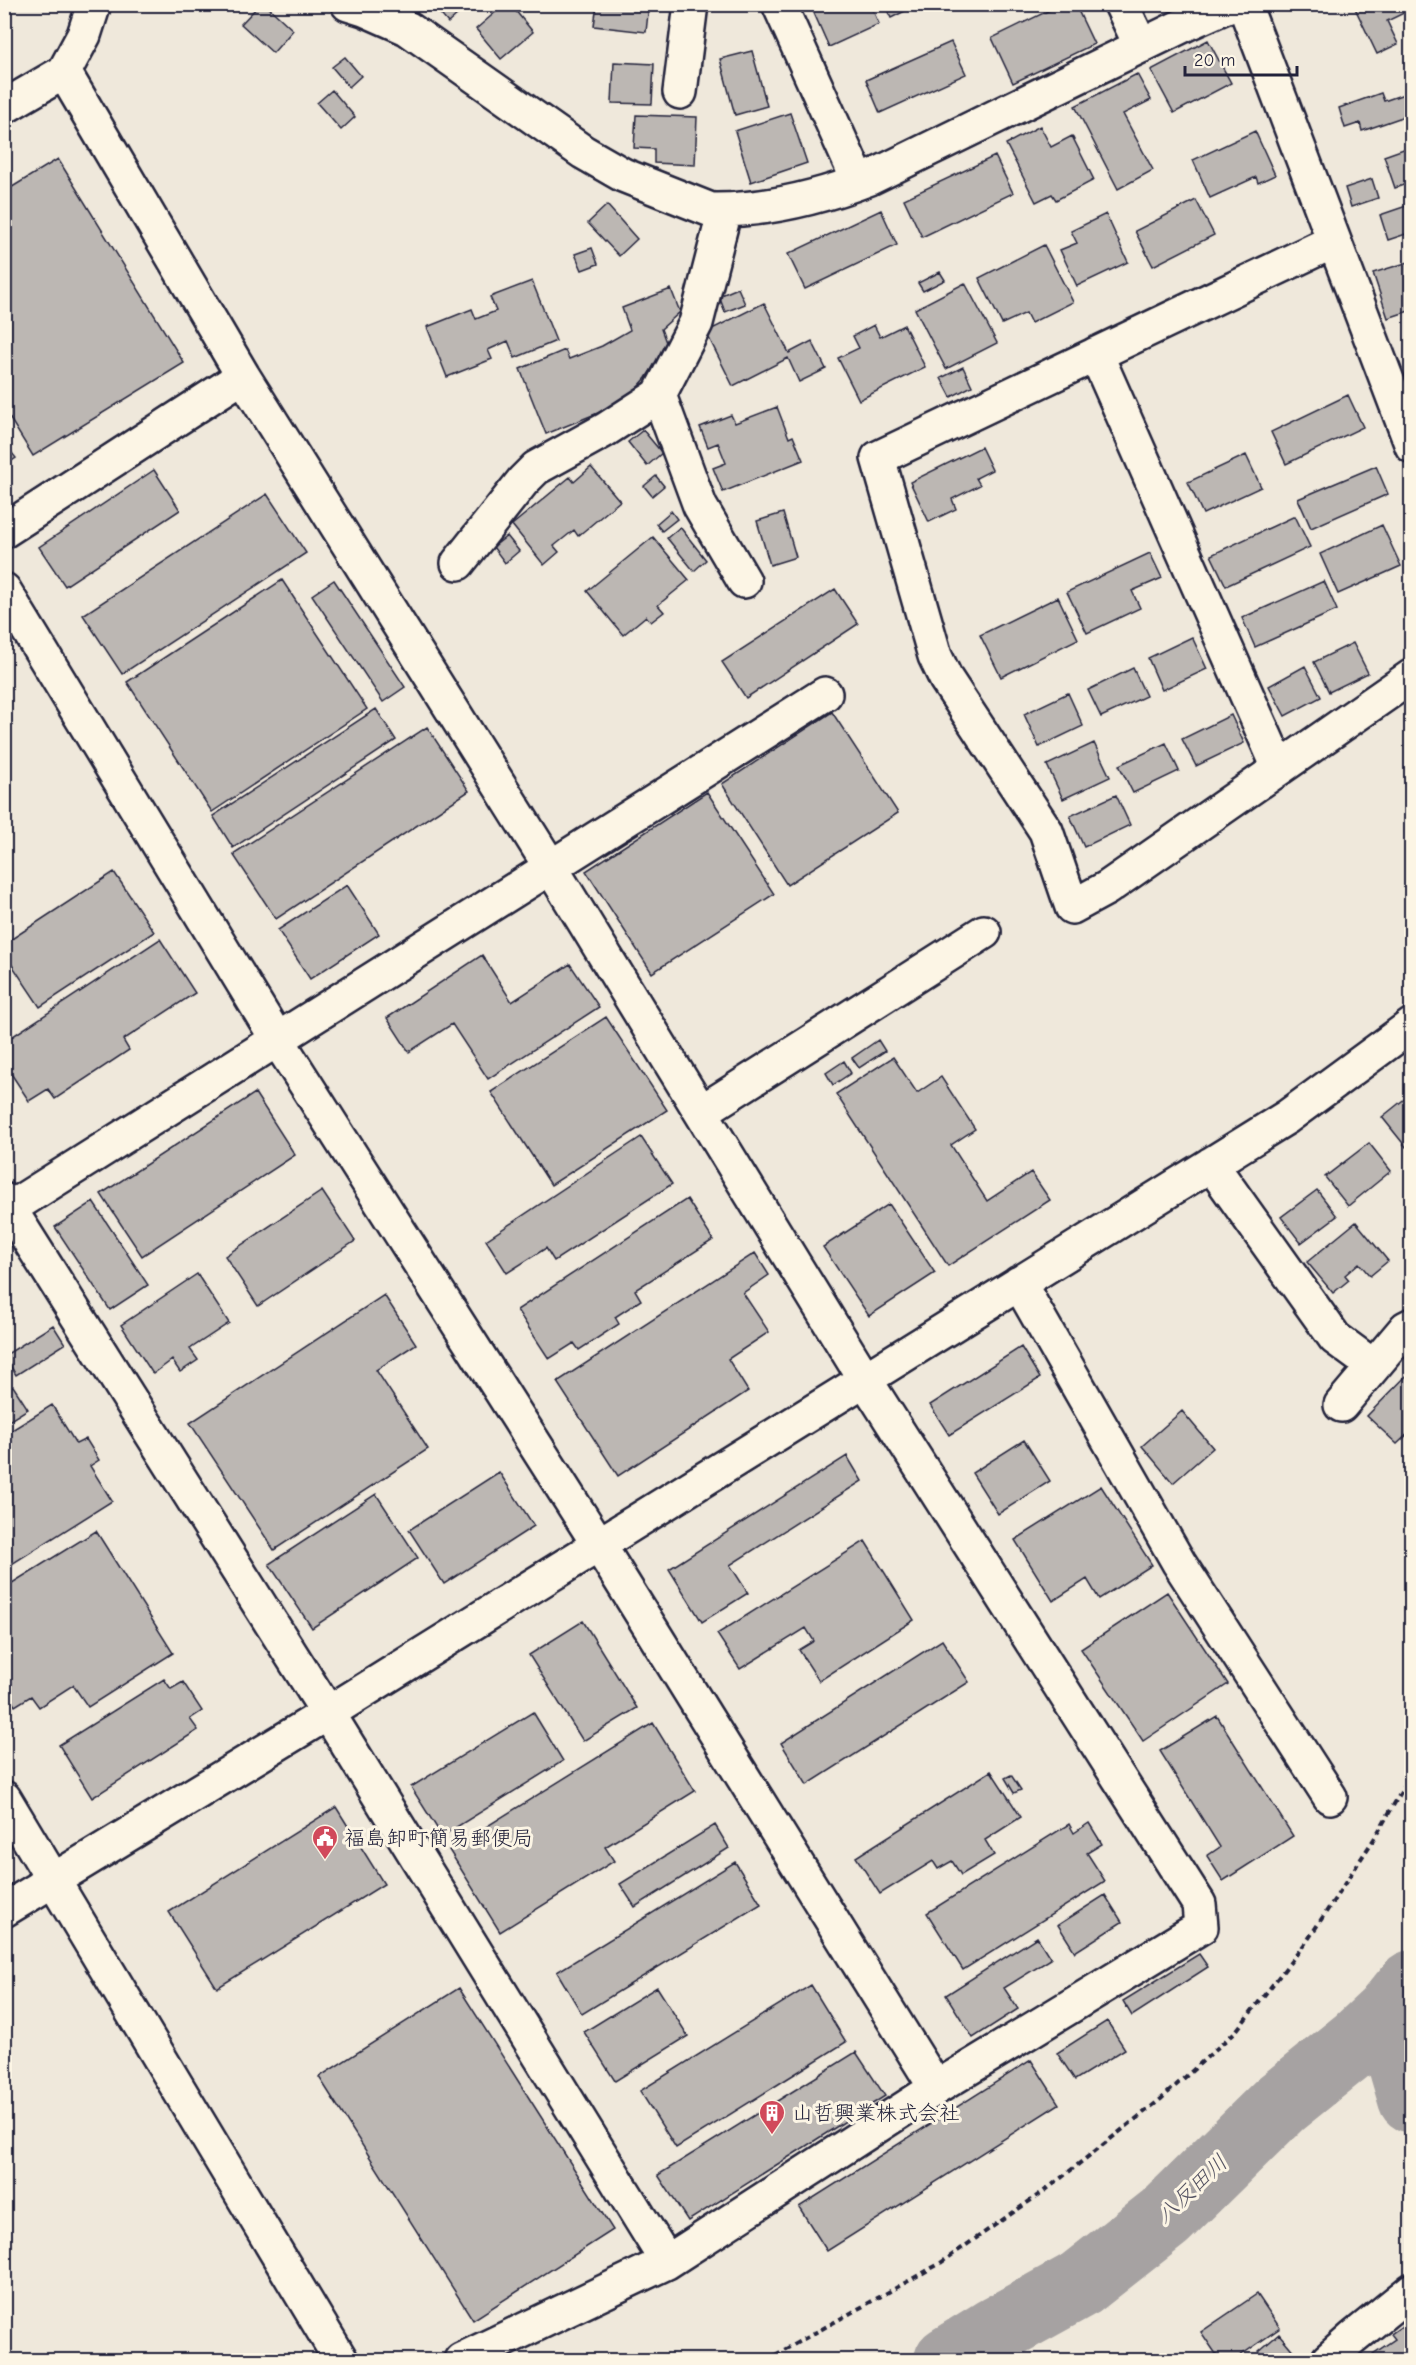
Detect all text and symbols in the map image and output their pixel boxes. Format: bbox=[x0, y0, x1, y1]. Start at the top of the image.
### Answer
scale bar bbox=[1185, 39, 1298, 77]
text: 20 m bbox=[1194, 50, 1235, 71]
public building icon: 福島卸町簡易郵便局 bbox=[310, 1823, 340, 1861]
place label: 福島卸町簡易郵便局 bbox=[344, 1826, 533, 1850]
building icon: 山哲興業株式会社 bbox=[757, 2098, 787, 2136]
place label: 山哲興業株式会社 bbox=[792, 2101, 960, 2125]
water label: 八反田川 bbox=[1151, 2149, 1233, 2229]

